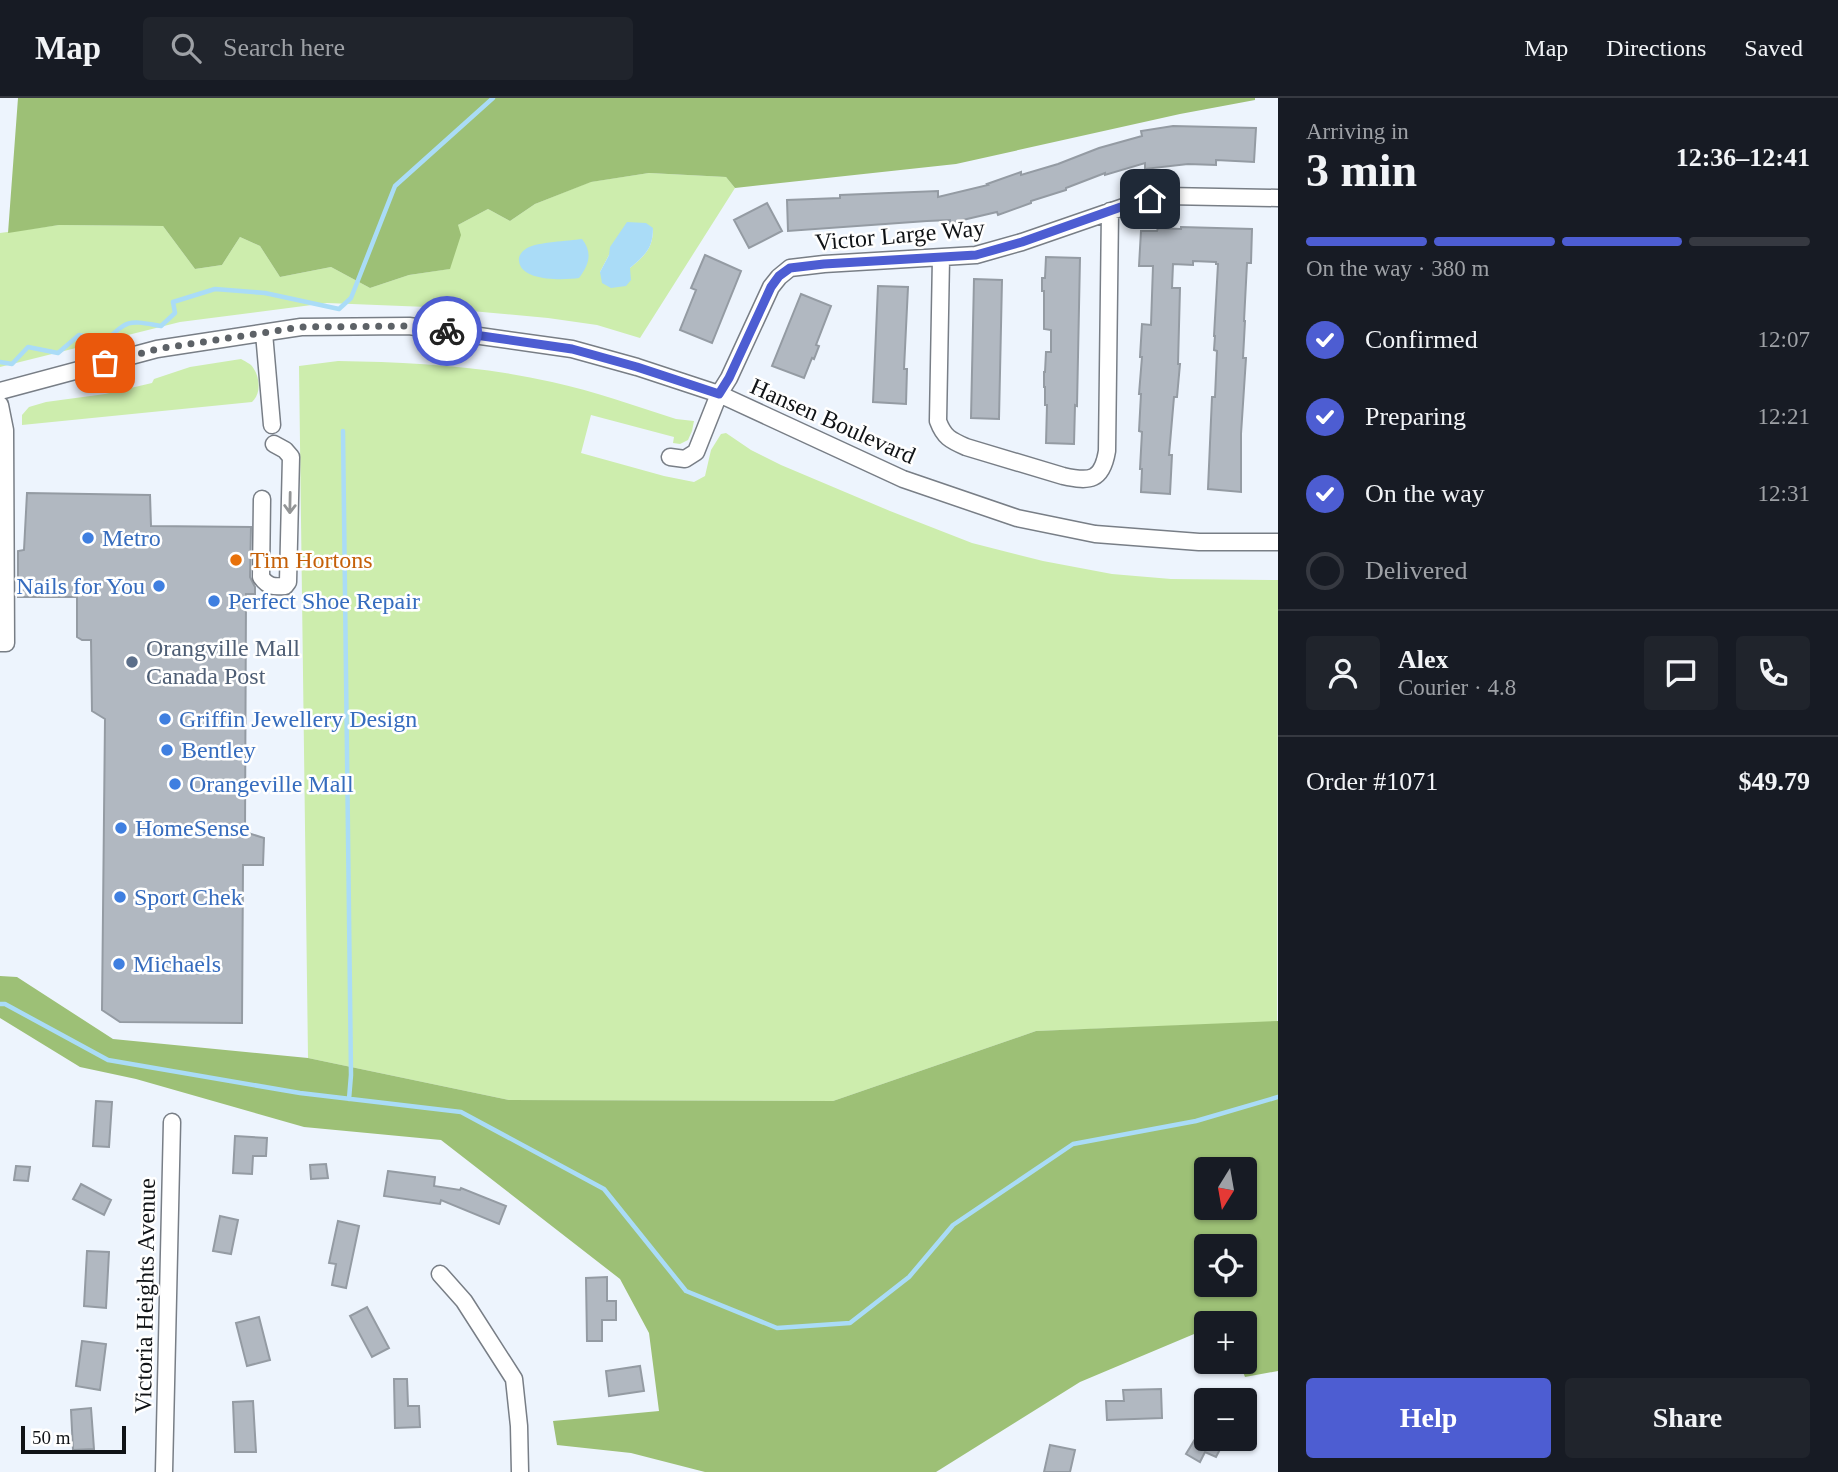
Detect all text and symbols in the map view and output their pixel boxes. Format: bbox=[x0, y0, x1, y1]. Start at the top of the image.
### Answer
search box bbox=[143, 17, 633, 80]
icon: search bbox=[167, 29, 205, 67]
text: Map bbox=[35, 30, 101, 66]
text: Search here bbox=[223, 33, 345, 62]
text: Map bbox=[1524, 35, 1568, 61]
text: Directions bbox=[1606, 35, 1706, 61]
text: Saved bbox=[1744, 35, 1803, 61]
text: Arriving in bbox=[1306, 119, 1409, 144]
text: 12:36–12:41 bbox=[1676, 143, 1810, 172]
text: 3 min bbox=[1306, 145, 1417, 196]
pin bbox=[1120, 169, 1180, 229]
icon: home bbox=[1131, 180, 1169, 218]
street label: Victor Large Way bbox=[814, 215, 986, 255]
text: On the way · 380 m bbox=[1306, 256, 1489, 281]
courier bbox=[412, 296, 482, 366]
icon: bike bbox=[428, 312, 466, 350]
icon: check bbox=[1306, 321, 1344, 359]
text: Confirmed bbox=[1365, 325, 1478, 354]
text: 12:07 bbox=[1758, 327, 1810, 352]
pin bbox=[75, 333, 135, 393]
icon: bag bbox=[86, 344, 124, 382]
street label: Hansen Boulevard bbox=[746, 373, 920, 469]
icon: check bbox=[1306, 398, 1344, 436]
text: Preparing bbox=[1365, 402, 1466, 431]
text: 12:21 bbox=[1758, 404, 1810, 429]
icon: check bbox=[1306, 475, 1344, 513]
text: On the way bbox=[1365, 479, 1485, 508]
text: 12:31 bbox=[1758, 481, 1810, 506]
one-way arrow bbox=[283, 492, 296, 515]
place label: Metro bbox=[102, 525, 161, 551]
marker: Metro bbox=[80, 530, 96, 546]
place label: Tim Hortons bbox=[250, 547, 372, 573]
marker: Tim Hortons bbox=[228, 552, 244, 568]
text: Delivered bbox=[1365, 556, 1468, 585]
place label: Nails for You bbox=[16, 573, 145, 599]
marker: Nails for You bbox=[151, 578, 167, 594]
place label: Perfect Shoe Repair bbox=[228, 588, 420, 614]
marker: Perfect Shoe Repair bbox=[206, 593, 222, 609]
place label: Orangville Mall Canada Post bbox=[146, 635, 300, 689]
button: person bbox=[1306, 636, 1380, 710]
button: chat bbox=[1644, 636, 1718, 710]
button: phone bbox=[1736, 636, 1810, 710]
text: Alex bbox=[1398, 645, 1449, 674]
marker: Orangville Mall Canada Post bbox=[124, 654, 140, 670]
text: Courier · 4.8 bbox=[1398, 675, 1516, 700]
place label: Griffin Jewellery Design bbox=[179, 706, 417, 732]
marker: Griffin Jewellery Design bbox=[157, 711, 173, 727]
place label: Bentley bbox=[181, 737, 256, 763]
marker: Bentley bbox=[159, 742, 175, 758]
text: Order #1071 bbox=[1306, 767, 1438, 796]
text: $49.79 bbox=[1739, 767, 1810, 796]
place label: Orangeville Mall bbox=[189, 771, 354, 797]
marker: Orangeville Mall bbox=[167, 776, 183, 792]
place label: HomeSense bbox=[135, 815, 250, 841]
marker: HomeSense bbox=[113, 820, 129, 836]
place label: Sport Chek bbox=[134, 884, 243, 910]
marker: Sport Chek bbox=[112, 889, 128, 905]
place label: Michaels bbox=[133, 951, 221, 977]
marker: Michaels bbox=[111, 956, 127, 972]
north arrow bbox=[1194, 1157, 1256, 1220]
map controls bbox=[1194, 1157, 1257, 1451]
street label: Victoria Heights Avenue bbox=[130, 1178, 160, 1414]
button: locate bbox=[1194, 1234, 1257, 1297]
button: + bbox=[1194, 1311, 1257, 1374]
button: Help bbox=[1306, 1378, 1551, 1458]
button: Share bbox=[1565, 1378, 1810, 1458]
button: − bbox=[1194, 1388, 1257, 1451]
scale bar bbox=[21, 1423, 126, 1455]
text: 50 m bbox=[32, 1427, 71, 1448]

